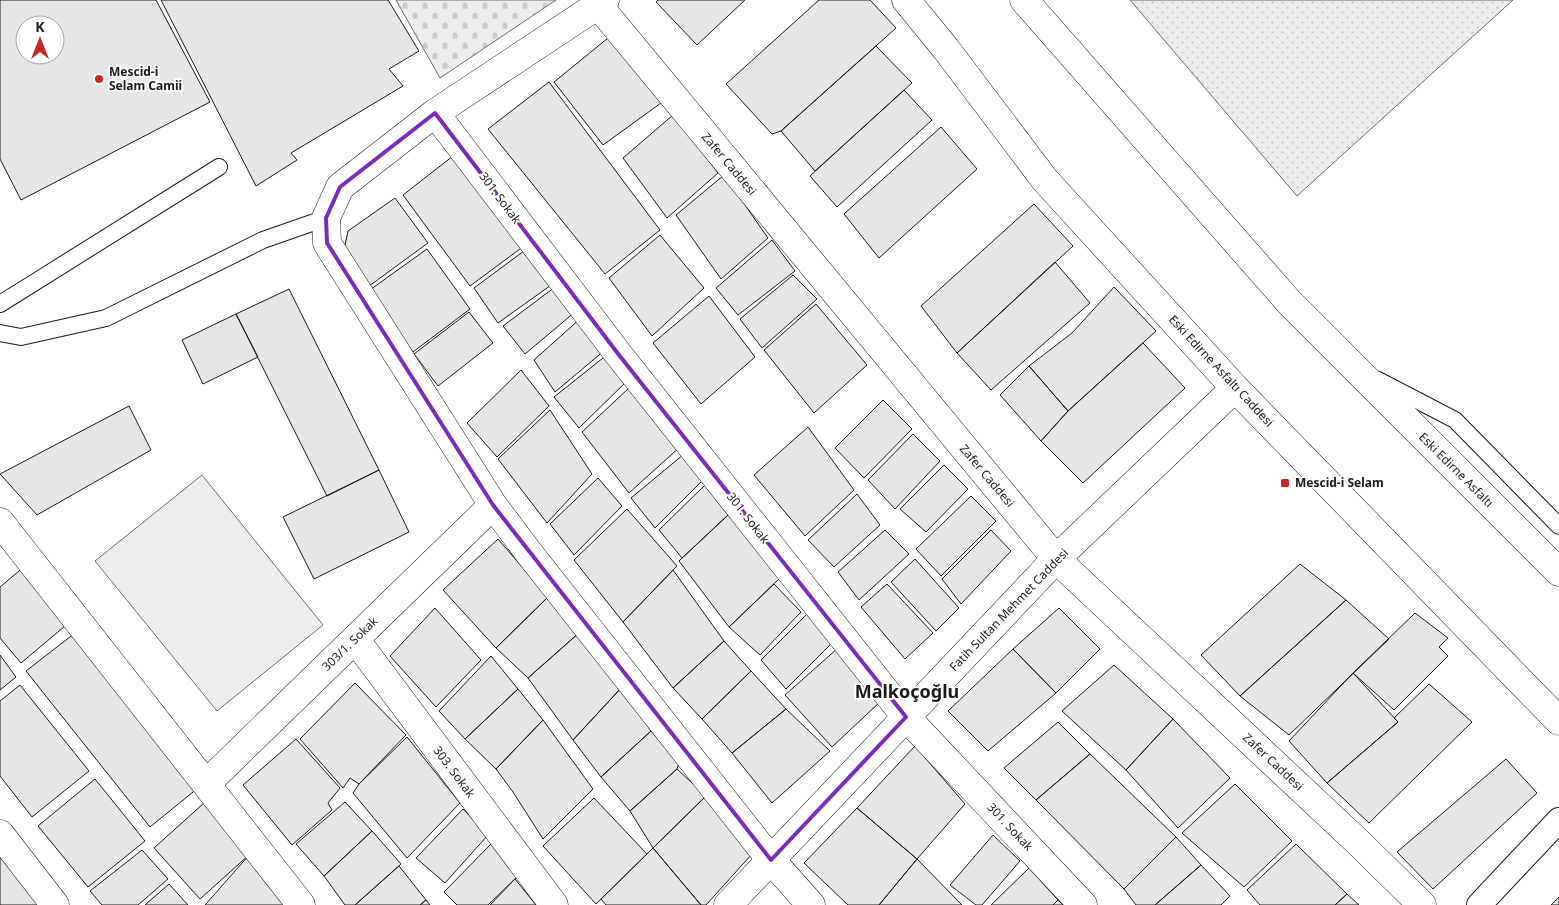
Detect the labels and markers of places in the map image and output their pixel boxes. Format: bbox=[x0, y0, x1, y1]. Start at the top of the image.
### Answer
place label: Mescid-i Selam Camii bbox=[109, 63, 182, 94]
marker: Mescid-i Selam Camii bbox=[93, 73, 105, 85]
place label: Mescid-i Selam bbox=[1295, 474, 1384, 491]
marker: Mescid-i Selam bbox=[1279, 477, 1291, 489]

